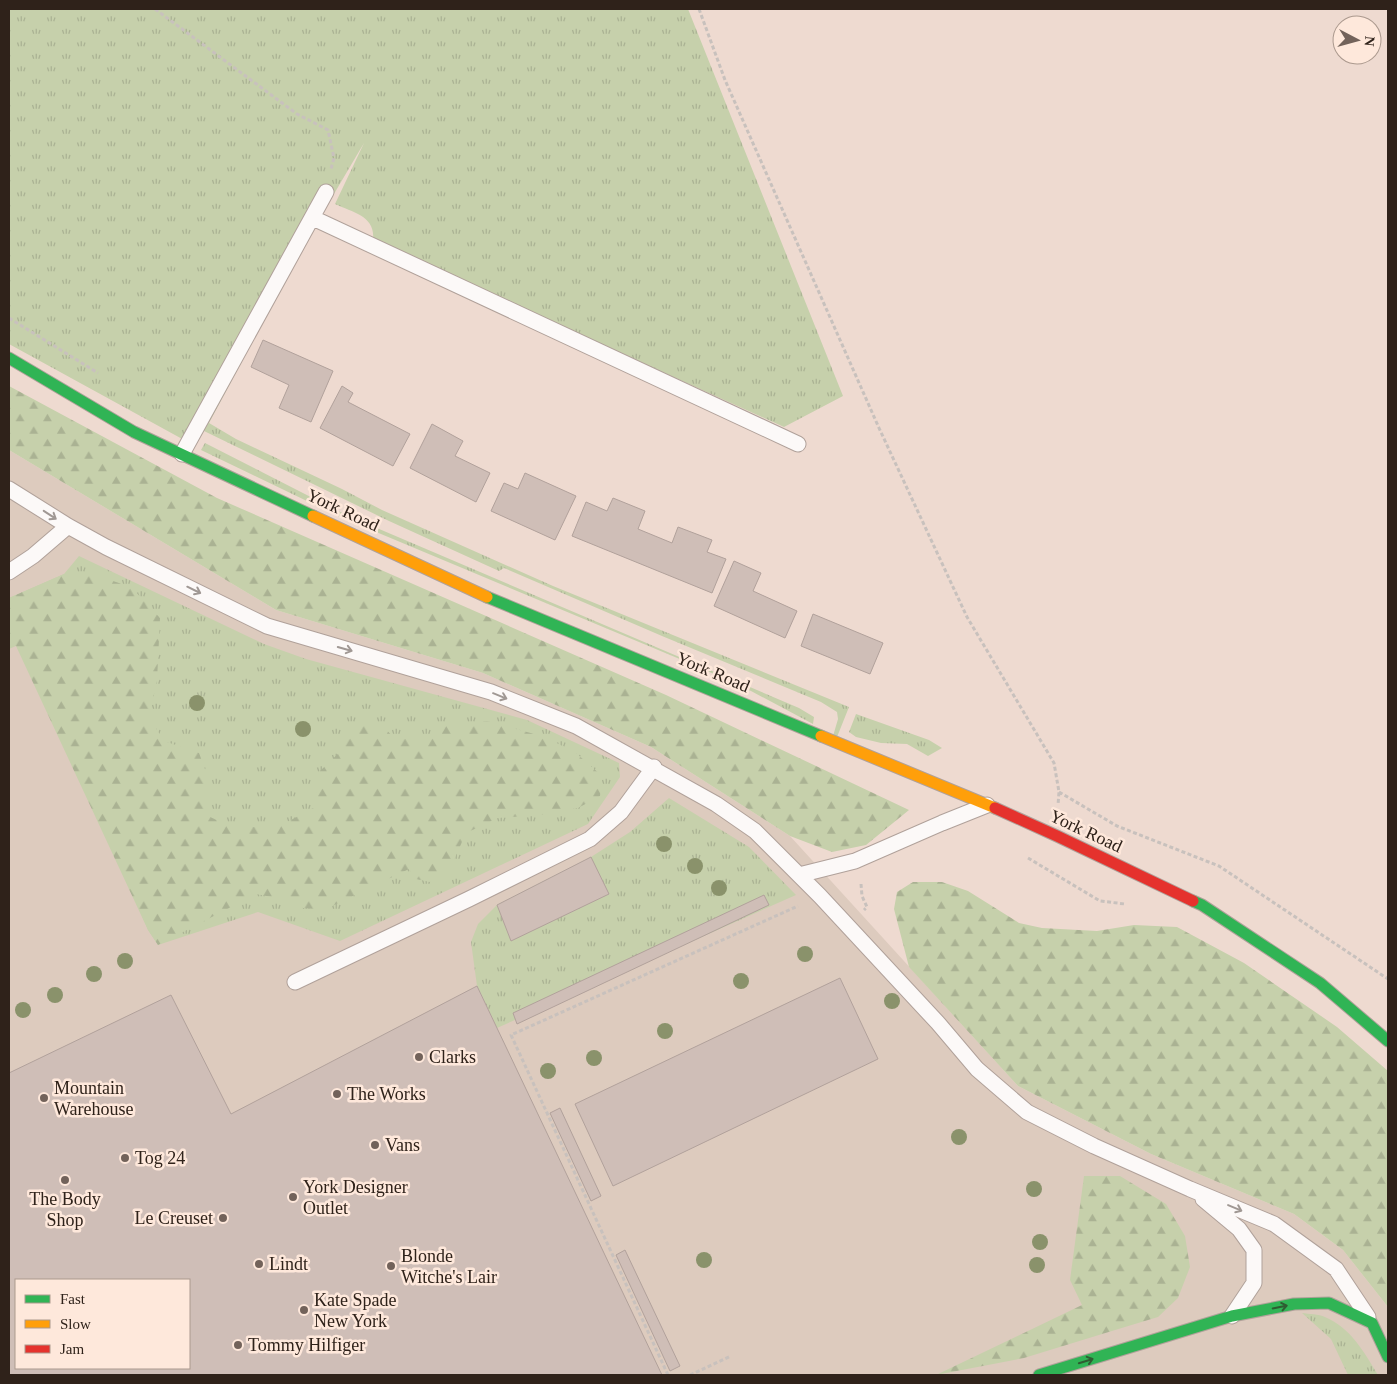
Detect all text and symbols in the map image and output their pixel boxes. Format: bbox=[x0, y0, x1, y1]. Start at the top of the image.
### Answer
north arrow bbox=[1332, 15, 1382, 65]
text: N bbox=[1361, 35, 1377, 47]
street label: York Road bbox=[304, 485, 382, 535]
one-way arrow bbox=[43, 509, 57, 520]
one-way arrow bbox=[186, 586, 201, 595]
one-way arrow bbox=[336, 644, 352, 654]
street label: York Road bbox=[673, 648, 753, 696]
one-way arrow bbox=[493, 692, 508, 701]
street label: York Road bbox=[1047, 806, 1125, 856]
place label: Clarks bbox=[429, 1047, 476, 1067]
marker: Clarks bbox=[413, 1051, 425, 1063]
place label: Mountain Warehouse bbox=[54, 1078, 134, 1119]
place label: The Works bbox=[347, 1084, 426, 1104]
marker: The Works bbox=[331, 1088, 343, 1100]
marker: Mountain Warehouse bbox=[38, 1092, 50, 1104]
place label: Vans bbox=[385, 1135, 420, 1155]
marker: Vans bbox=[369, 1139, 381, 1151]
place label: Tog 24 bbox=[135, 1148, 185, 1168]
marker: Tog 24 bbox=[119, 1152, 131, 1164]
marker: The Body Shop bbox=[59, 1174, 71, 1186]
place label: York Designer Outlet bbox=[303, 1177, 408, 1218]
place label: The Body Shop bbox=[29, 1189, 101, 1230]
marker: York Designer Outlet bbox=[287, 1191, 299, 1203]
one-way arrow bbox=[1227, 1203, 1242, 1213]
place label: Le Creuset bbox=[135, 1208, 213, 1228]
marker: Le Creuset bbox=[217, 1212, 229, 1224]
place label: Blonde Witche's Lair bbox=[401, 1246, 497, 1287]
place label: Lindt bbox=[269, 1254, 308, 1274]
marker: Lindt bbox=[253, 1258, 265, 1270]
marker: Blonde Witche's Lair bbox=[385, 1260, 397, 1272]
legend bbox=[15, 1279, 190, 1369]
place label: Kate Spade New York bbox=[314, 1290, 396, 1331]
text: Fast bbox=[60, 1291, 86, 1307]
one-way arrow bbox=[1271, 1302, 1287, 1311]
marker: Kate Spade New York bbox=[298, 1304, 310, 1316]
text: Slow bbox=[60, 1316, 91, 1332]
place label: Tommy Hilfiger bbox=[248, 1335, 365, 1355]
marker: Tommy Hilfiger bbox=[232, 1339, 244, 1351]
text: Jam bbox=[60, 1341, 84, 1357]
one-way arrow bbox=[1078, 1356, 1094, 1366]

